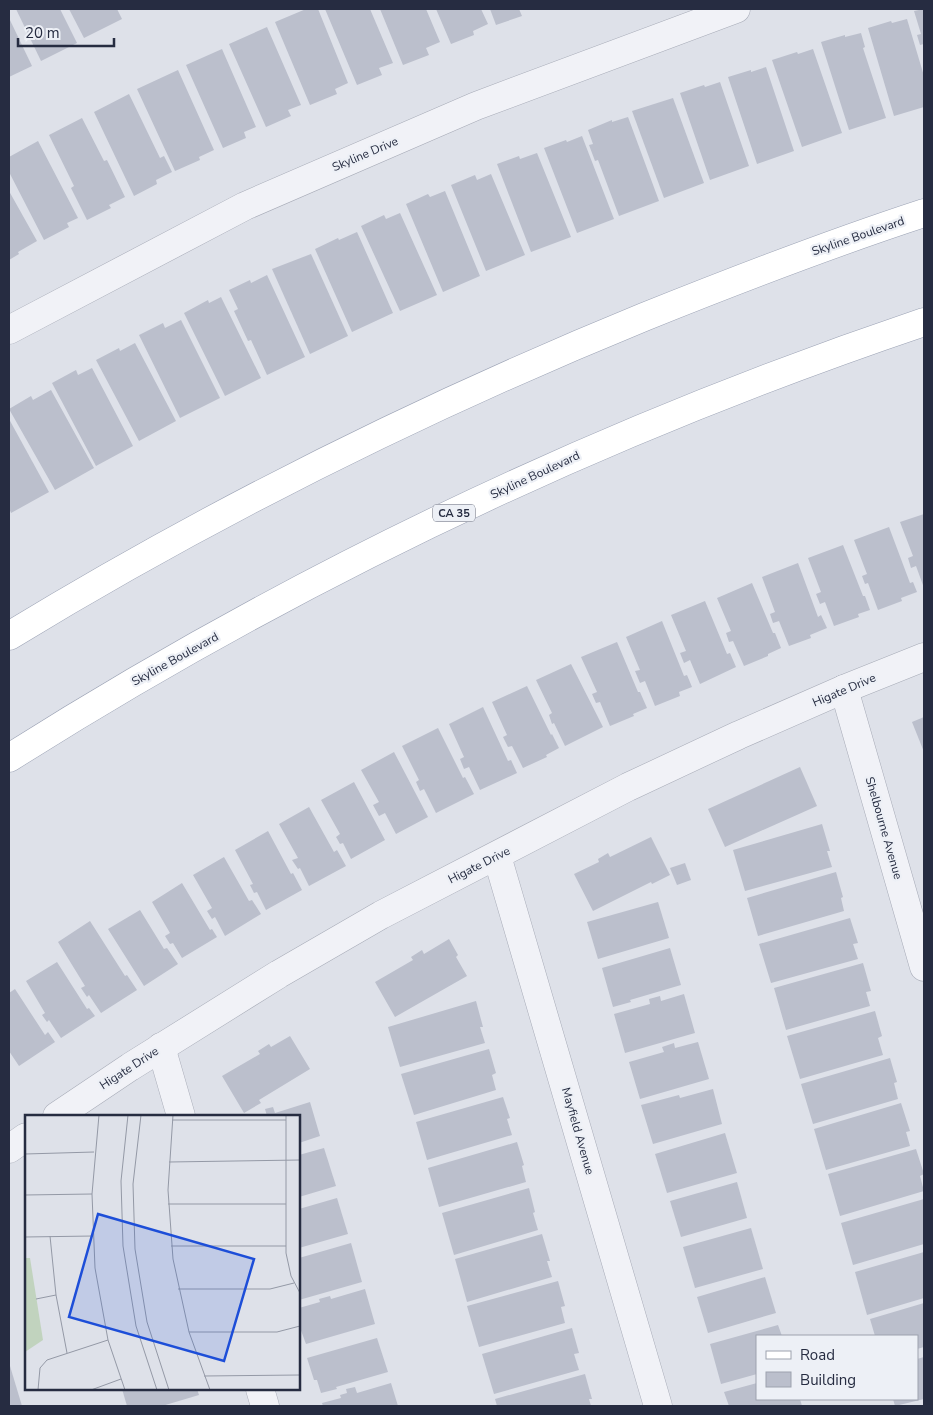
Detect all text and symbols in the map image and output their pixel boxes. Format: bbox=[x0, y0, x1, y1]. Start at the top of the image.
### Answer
scale bar bbox=[18, 15, 114, 47]
text: 20 m bbox=[25, 23, 60, 43]
street label: Skyline Drive bbox=[329, 133, 401, 175]
street label: Skyline Boulevard bbox=[810, 213, 906, 259]
street label: Skyline Boulevard bbox=[488, 447, 582, 503]
road number: CA 35 bbox=[433, 504, 475, 522]
street label: Skyline Boulevard bbox=[129, 629, 221, 689]
street label: Higate Drive bbox=[810, 669, 878, 711]
street label: Shelbourne Avenue bbox=[862, 775, 906, 881]
street label: Higate Drive bbox=[445, 843, 513, 887]
street label: Higate Drive bbox=[96, 1043, 162, 1093]
street label: Mayfield Avenue bbox=[558, 1085, 598, 1177]
inset map bbox=[25, 1115, 300, 1390]
legend bbox=[756, 1335, 918, 1400]
text: Road bbox=[800, 1345, 835, 1365]
text: Building bbox=[800, 1370, 856, 1390]

